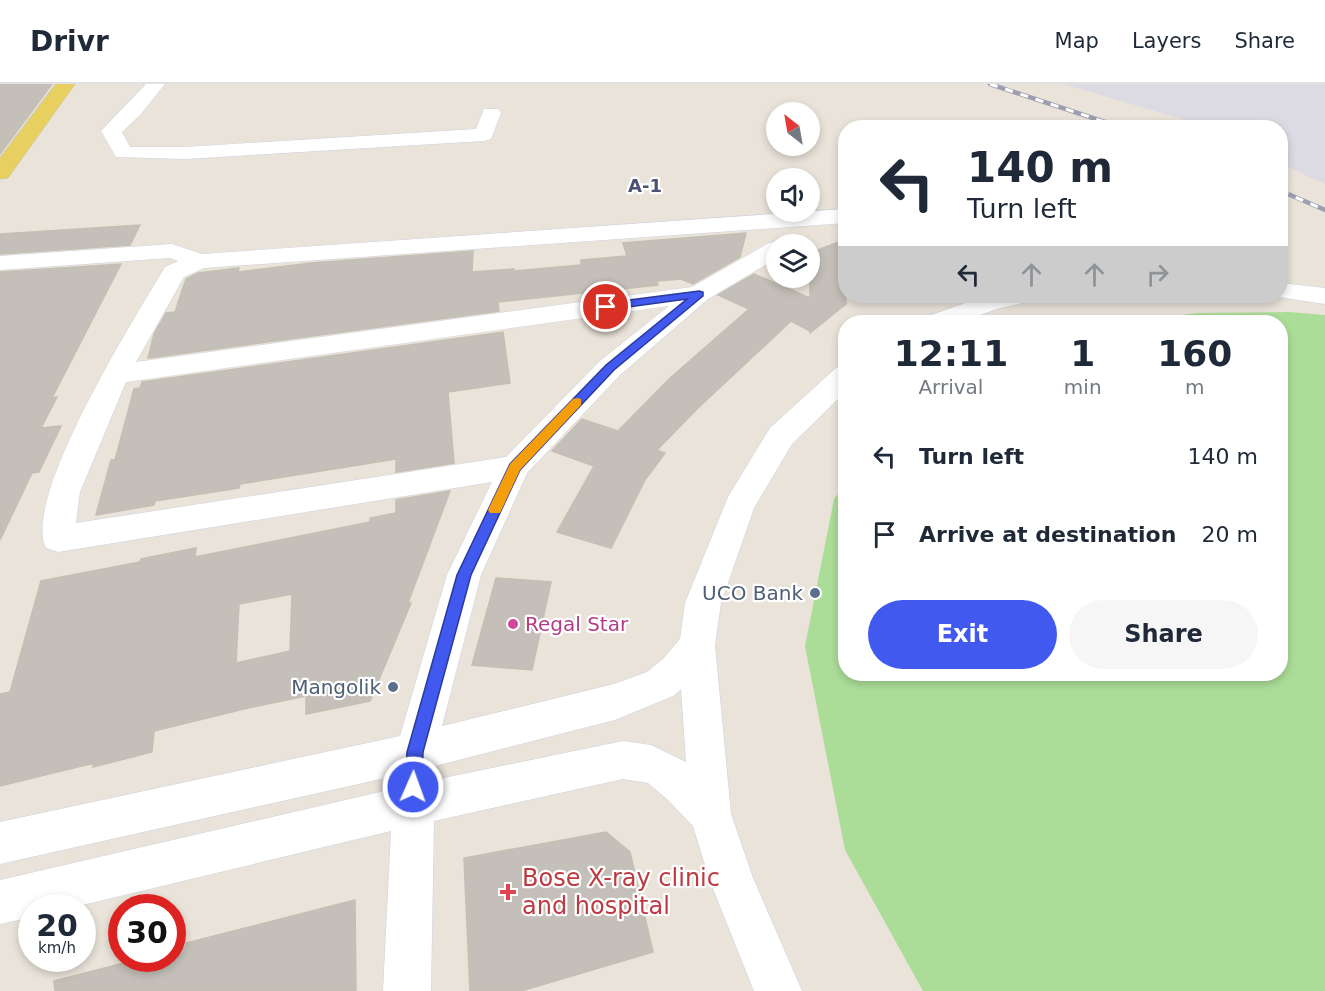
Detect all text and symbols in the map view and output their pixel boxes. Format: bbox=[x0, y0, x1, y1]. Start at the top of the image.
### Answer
text: Drivr bbox=[30, 25, 109, 58]
text: Map bbox=[1055, 29, 1099, 53]
text: Layers bbox=[1132, 29, 1201, 53]
text: Share bbox=[1234, 29, 1295, 53]
north arrow bbox=[766, 102, 820, 156]
map controls bbox=[766, 102, 820, 288]
text: 140 m bbox=[967, 143, 1113, 192]
icon: left bbox=[868, 144, 946, 222]
button: sound bbox=[766, 168, 820, 222]
district label: A-1 bbox=[628, 175, 662, 196]
text: Turn left bbox=[967, 193, 1077, 224]
button: layers bbox=[766, 234, 820, 288]
icon: left bbox=[952, 258, 985, 291]
icon: ahead bbox=[1015, 258, 1048, 291]
icon: ahead bbox=[1078, 258, 1111, 291]
icon: right bbox=[1141, 258, 1174, 291]
pin bbox=[580, 281, 631, 332]
icon: arrive bbox=[589, 290, 622, 323]
text: 12:11 bbox=[894, 333, 1008, 374]
text: 1 bbox=[1070, 333, 1095, 374]
text: 160 bbox=[1157, 333, 1232, 374]
text: Arrival bbox=[918, 375, 983, 399]
text: min bbox=[1064, 375, 1102, 399]
text: m bbox=[1185, 375, 1205, 399]
icon: left bbox=[868, 440, 901, 473]
text: Turn left bbox=[919, 444, 1024, 469]
text: 140 m bbox=[1188, 444, 1258, 469]
icon: arrive bbox=[868, 518, 901, 551]
text: Arrive at destination bbox=[919, 522, 1176, 547]
text: 20 m bbox=[1202, 522, 1258, 547]
place label: UCO Bank bbox=[702, 581, 803, 605]
marker: UCO Bank bbox=[808, 586, 822, 600]
button: Exit bbox=[868, 600, 1057, 669]
button: Share bbox=[1069, 600, 1258, 669]
place label: Regal Star bbox=[525, 612, 629, 636]
marker: Regal Star bbox=[506, 617, 520, 631]
place label: Mangolik bbox=[291, 675, 381, 699]
marker: Mangolik bbox=[386, 680, 400, 694]
position arrow bbox=[381, 755, 445, 819]
place label: Bose X-ray clinic and hospital bbox=[522, 864, 720, 920]
marker: Bose X-ray clinic and hospital bbox=[499, 883, 517, 901]
speed limit sign: 30 bbox=[108, 894, 186, 972]
text: 20 bbox=[36, 908, 78, 943]
text: km/h bbox=[38, 939, 76, 957]

